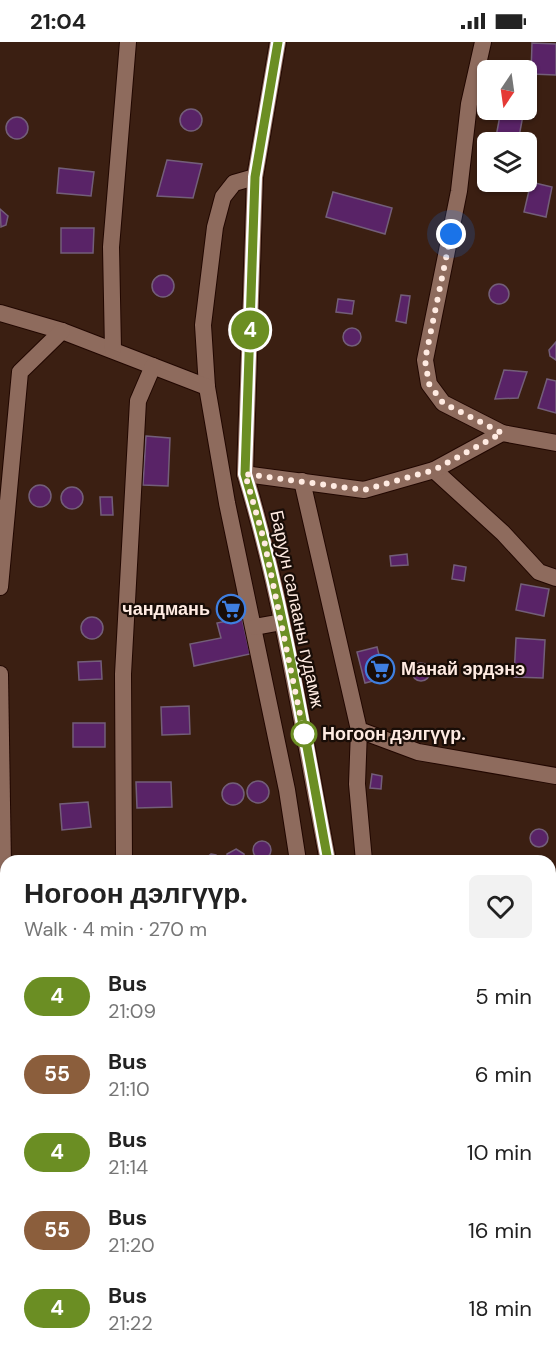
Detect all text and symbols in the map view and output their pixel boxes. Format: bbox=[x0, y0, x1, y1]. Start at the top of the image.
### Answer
text: 21:04 bbox=[30, 7, 86, 36]
north arrow bbox=[477, 60, 537, 120]
map controls bbox=[477, 60, 537, 192]
button: layers bbox=[477, 132, 537, 192]
your location bbox=[436, 219, 466, 249]
line badge: 4 bbox=[230, 310, 270, 350]
text: 4 bbox=[243, 316, 257, 344]
street label: Баруун салааны гудамж bbox=[264, 508, 330, 710]
supermarket icon: чандмань bbox=[215, 593, 247, 625]
place label: чандмань bbox=[122, 597, 210, 621]
supermarket icon: Манай эрдэнэ bbox=[364, 653, 396, 685]
place label: Манай эрдэнэ bbox=[401, 657, 525, 681]
marker: Ногоон дэлгүүр. bbox=[291, 721, 317, 747]
place label: Ногоон дэлгүүр. bbox=[322, 722, 466, 746]
text: Ногоон дэлгүүр. bbox=[24, 875, 248, 912]
button: heart bbox=[469, 875, 532, 938]
text: Walk · 4 min · 270 m bbox=[24, 916, 207, 942]
text: Bus bbox=[108, 969, 147, 998]
text: 4 bbox=[50, 982, 64, 1010]
text: 5 min bbox=[475, 982, 532, 1011]
text: 21:09 bbox=[108, 998, 156, 1024]
text: Bus bbox=[108, 1047, 147, 1076]
text: 55 bbox=[44, 1060, 70, 1088]
text: 6 min bbox=[475, 1060, 532, 1089]
text: 21:10 bbox=[108, 1076, 150, 1102]
text: Bus bbox=[108, 1125, 147, 1154]
text: 4 bbox=[50, 1138, 64, 1166]
text: 10 min bbox=[467, 1138, 532, 1167]
text: 21:14 bbox=[108, 1154, 148, 1180]
text: Bus bbox=[108, 1203, 147, 1232]
text: 55 bbox=[44, 1216, 70, 1244]
text: 16 min bbox=[468, 1216, 532, 1245]
text: 21:20 bbox=[108, 1232, 155, 1258]
text: Bus bbox=[108, 1281, 147, 1310]
text: 4 bbox=[50, 1294, 64, 1322]
text: 18 min bbox=[468, 1294, 532, 1323]
text: 21:22 bbox=[108, 1310, 153, 1336]

